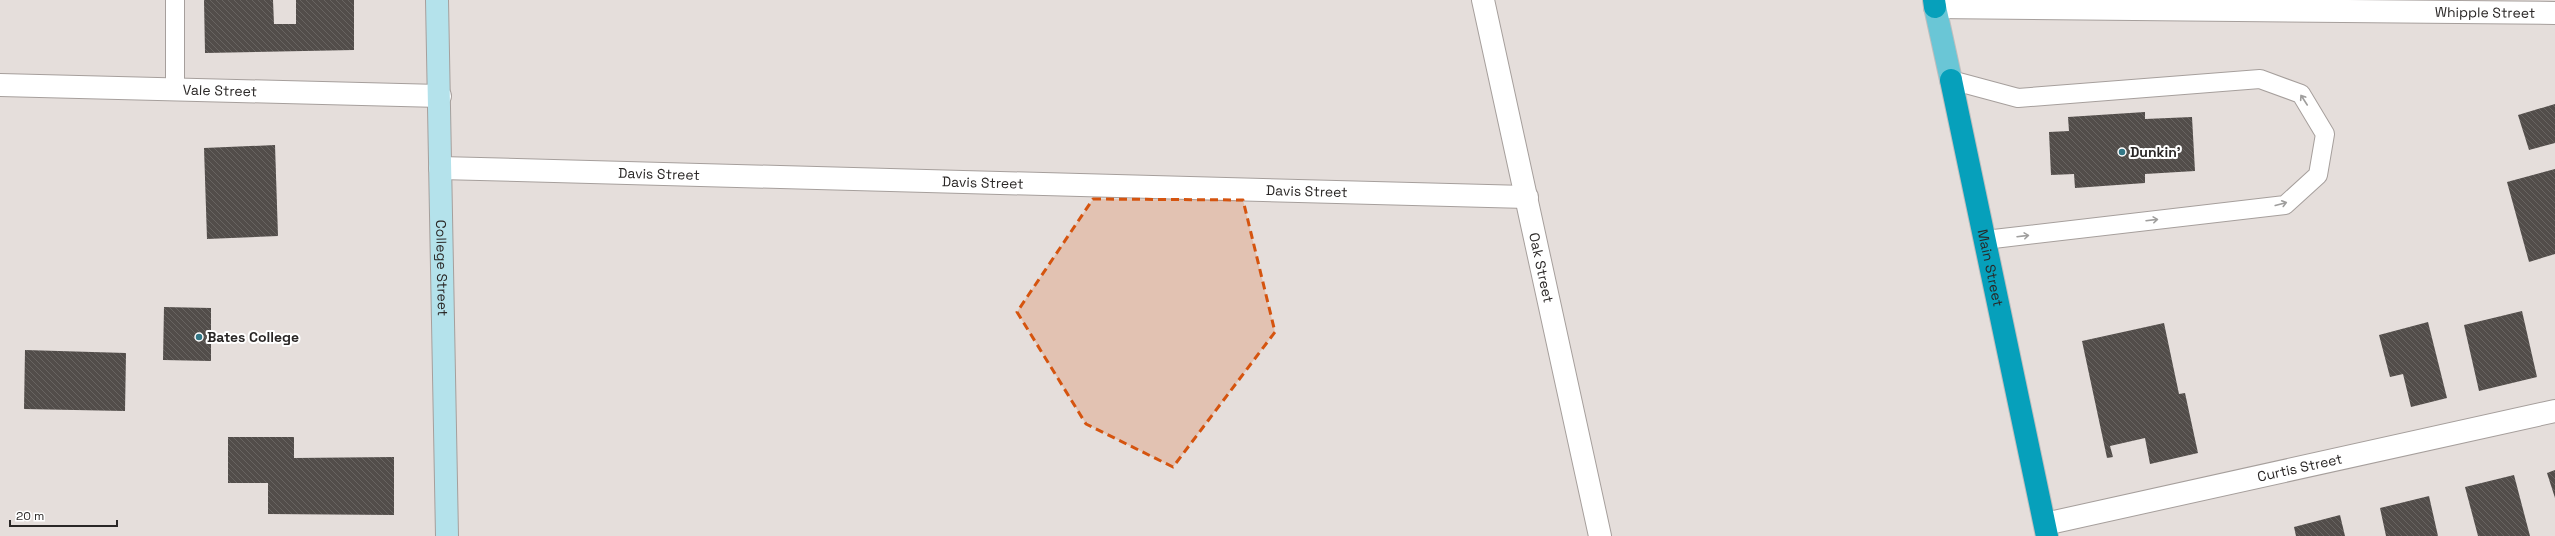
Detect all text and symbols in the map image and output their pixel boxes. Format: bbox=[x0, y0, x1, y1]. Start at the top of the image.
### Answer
street label: Whipple Street bbox=[2435, 3, 2535, 22]
street label: Vale Street bbox=[183, 81, 257, 100]
one-way arrow bbox=[2299, 94, 2308, 105]
place label: Dunkin' bbox=[2130, 143, 2181, 161]
marker: Dunkin' bbox=[2117, 147, 2127, 157]
street label: Davis Street bbox=[618, 164, 700, 184]
street label: Davis Street bbox=[942, 172, 1024, 193]
street label: Davis Street bbox=[1266, 181, 1348, 201]
one-way arrow bbox=[2275, 200, 2288, 207]
one-way arrow bbox=[2145, 217, 2158, 224]
street label: College Street bbox=[432, 220, 452, 316]
street label: Main Street bbox=[1974, 228, 2007, 308]
street label: Oak Street bbox=[1525, 231, 1558, 305]
one-way arrow bbox=[2016, 232, 2029, 240]
place label: Bates College bbox=[207, 328, 299, 346]
marker: Bates College bbox=[194, 332, 204, 342]
street label: Curtis Street bbox=[2256, 449, 2344, 486]
scale bar bbox=[10, 502, 117, 528]
text: 20 m bbox=[16, 508, 44, 524]

